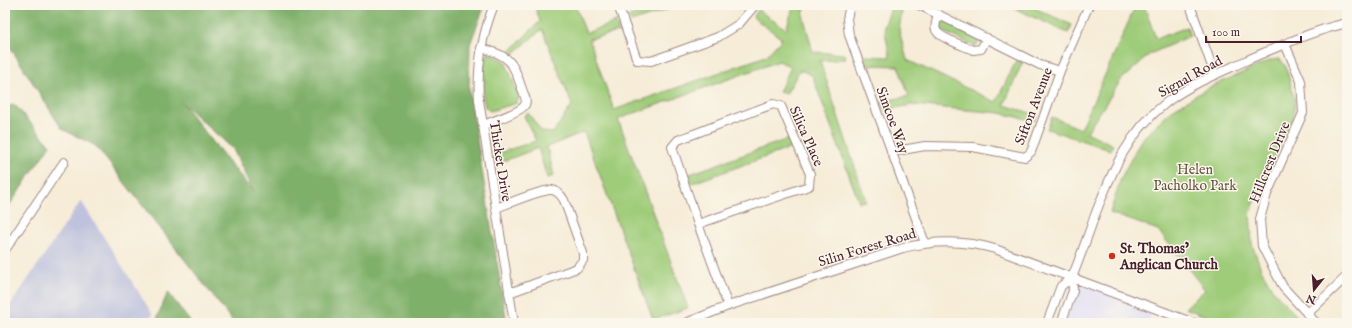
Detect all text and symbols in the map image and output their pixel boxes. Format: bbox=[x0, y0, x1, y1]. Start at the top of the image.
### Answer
scale bar bbox=[1206, 18, 1301, 44]
text: 100 m bbox=[1212, 25, 1240, 40]
street label: Signal Road bbox=[1155, 52, 1226, 102]
street label: Sifton Avenue bbox=[1011, 65, 1057, 148]
street label: Simcoe Way bbox=[872, 84, 913, 156]
street label: Silica Place bbox=[785, 104, 828, 170]
street label: Hillcrest Drive bbox=[1245, 118, 1295, 206]
street label: Thicket Drive bbox=[485, 119, 515, 203]
park label: Helen Pacholko Park bbox=[1153, 161, 1237, 195]
street label: Silin Forest Road bbox=[816, 224, 919, 271]
place label: St. Thomas’ Anglican Church bbox=[1119, 240, 1218, 274]
marker: St. Thomas’ Anglican Church bbox=[1107, 251, 1117, 261]
north arrow bbox=[1294, 270, 1334, 310]
text: N bbox=[1304, 290, 1319, 307]

